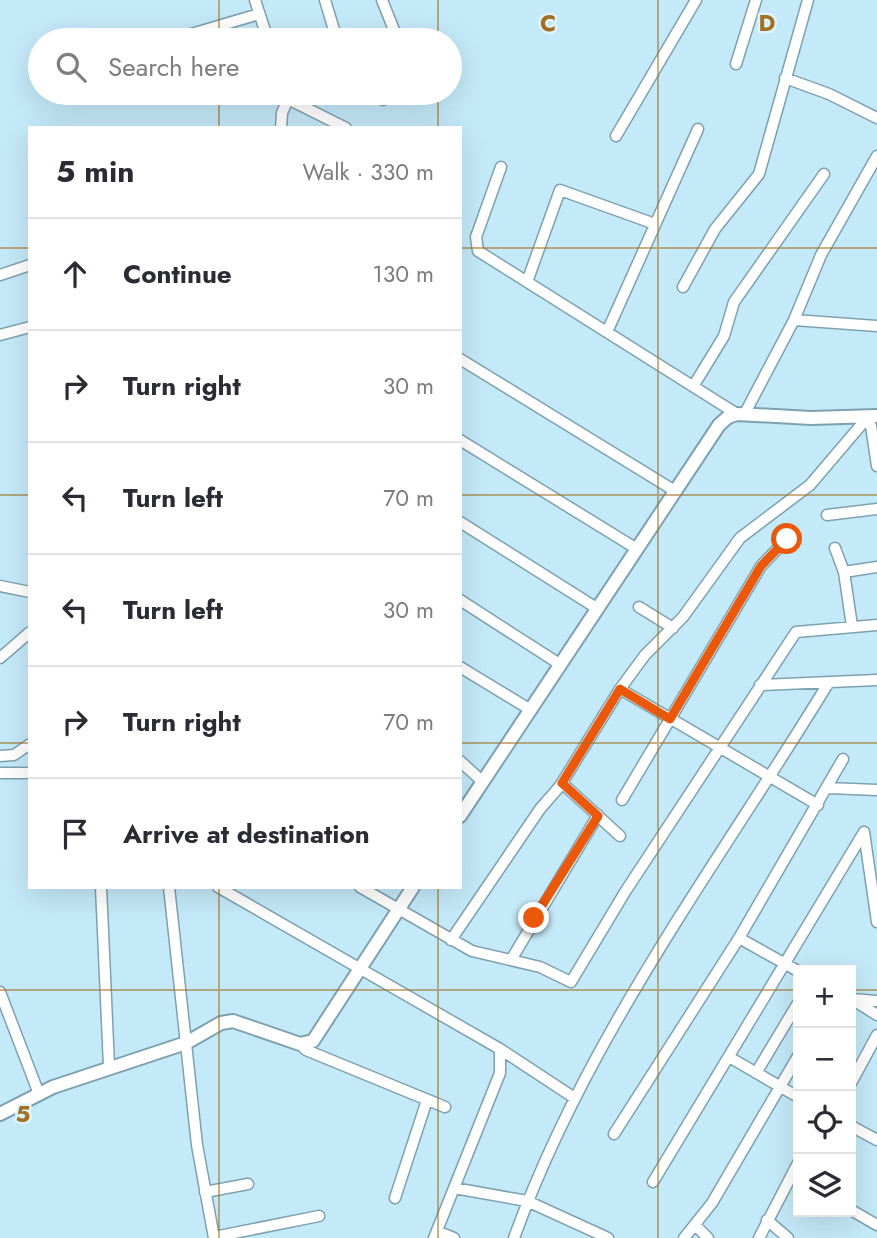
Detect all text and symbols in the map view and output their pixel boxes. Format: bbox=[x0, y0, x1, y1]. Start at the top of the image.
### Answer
text: C bbox=[540, 6, 556, 40]
text: D bbox=[759, 6, 776, 40]
search box bbox=[28, 28, 462, 105]
icon: search bbox=[52, 48, 90, 86]
text: Search here bbox=[108, 48, 240, 86]
text: 5 min bbox=[56, 150, 134, 193]
text: Walk · 330 m bbox=[303, 155, 434, 189]
icon: ahead bbox=[56, 255, 94, 293]
text: Continue bbox=[123, 255, 232, 293]
text: 130 m bbox=[372, 257, 434, 291]
icon: right bbox=[56, 367, 94, 405]
text: Turn right bbox=[123, 367, 241, 405]
text: 30 m bbox=[383, 369, 434, 403]
icon: left bbox=[56, 479, 94, 517]
text: Turn left bbox=[123, 479, 223, 517]
text: 70 m bbox=[383, 481, 434, 515]
route start bbox=[771, 523, 802, 554]
icon: left bbox=[56, 591, 94, 629]
text: Turn left bbox=[123, 591, 223, 629]
text: 30 m bbox=[383, 593, 434, 627]
icon: right bbox=[56, 703, 94, 741]
text: Turn right bbox=[123, 703, 241, 741]
text: 70 m bbox=[383, 705, 434, 739]
icon: arrive bbox=[56, 815, 94, 853]
text: Arrive at destination bbox=[123, 815, 370, 853]
route end bbox=[518, 902, 549, 933]
map controls bbox=[793, 965, 856, 1217]
button: + bbox=[793, 965, 856, 1028]
button: − bbox=[793, 1028, 856, 1091]
button: locate bbox=[793, 1091, 856, 1154]
text: 5 bbox=[16, 1097, 30, 1131]
button: layers bbox=[793, 1154, 856, 1217]

